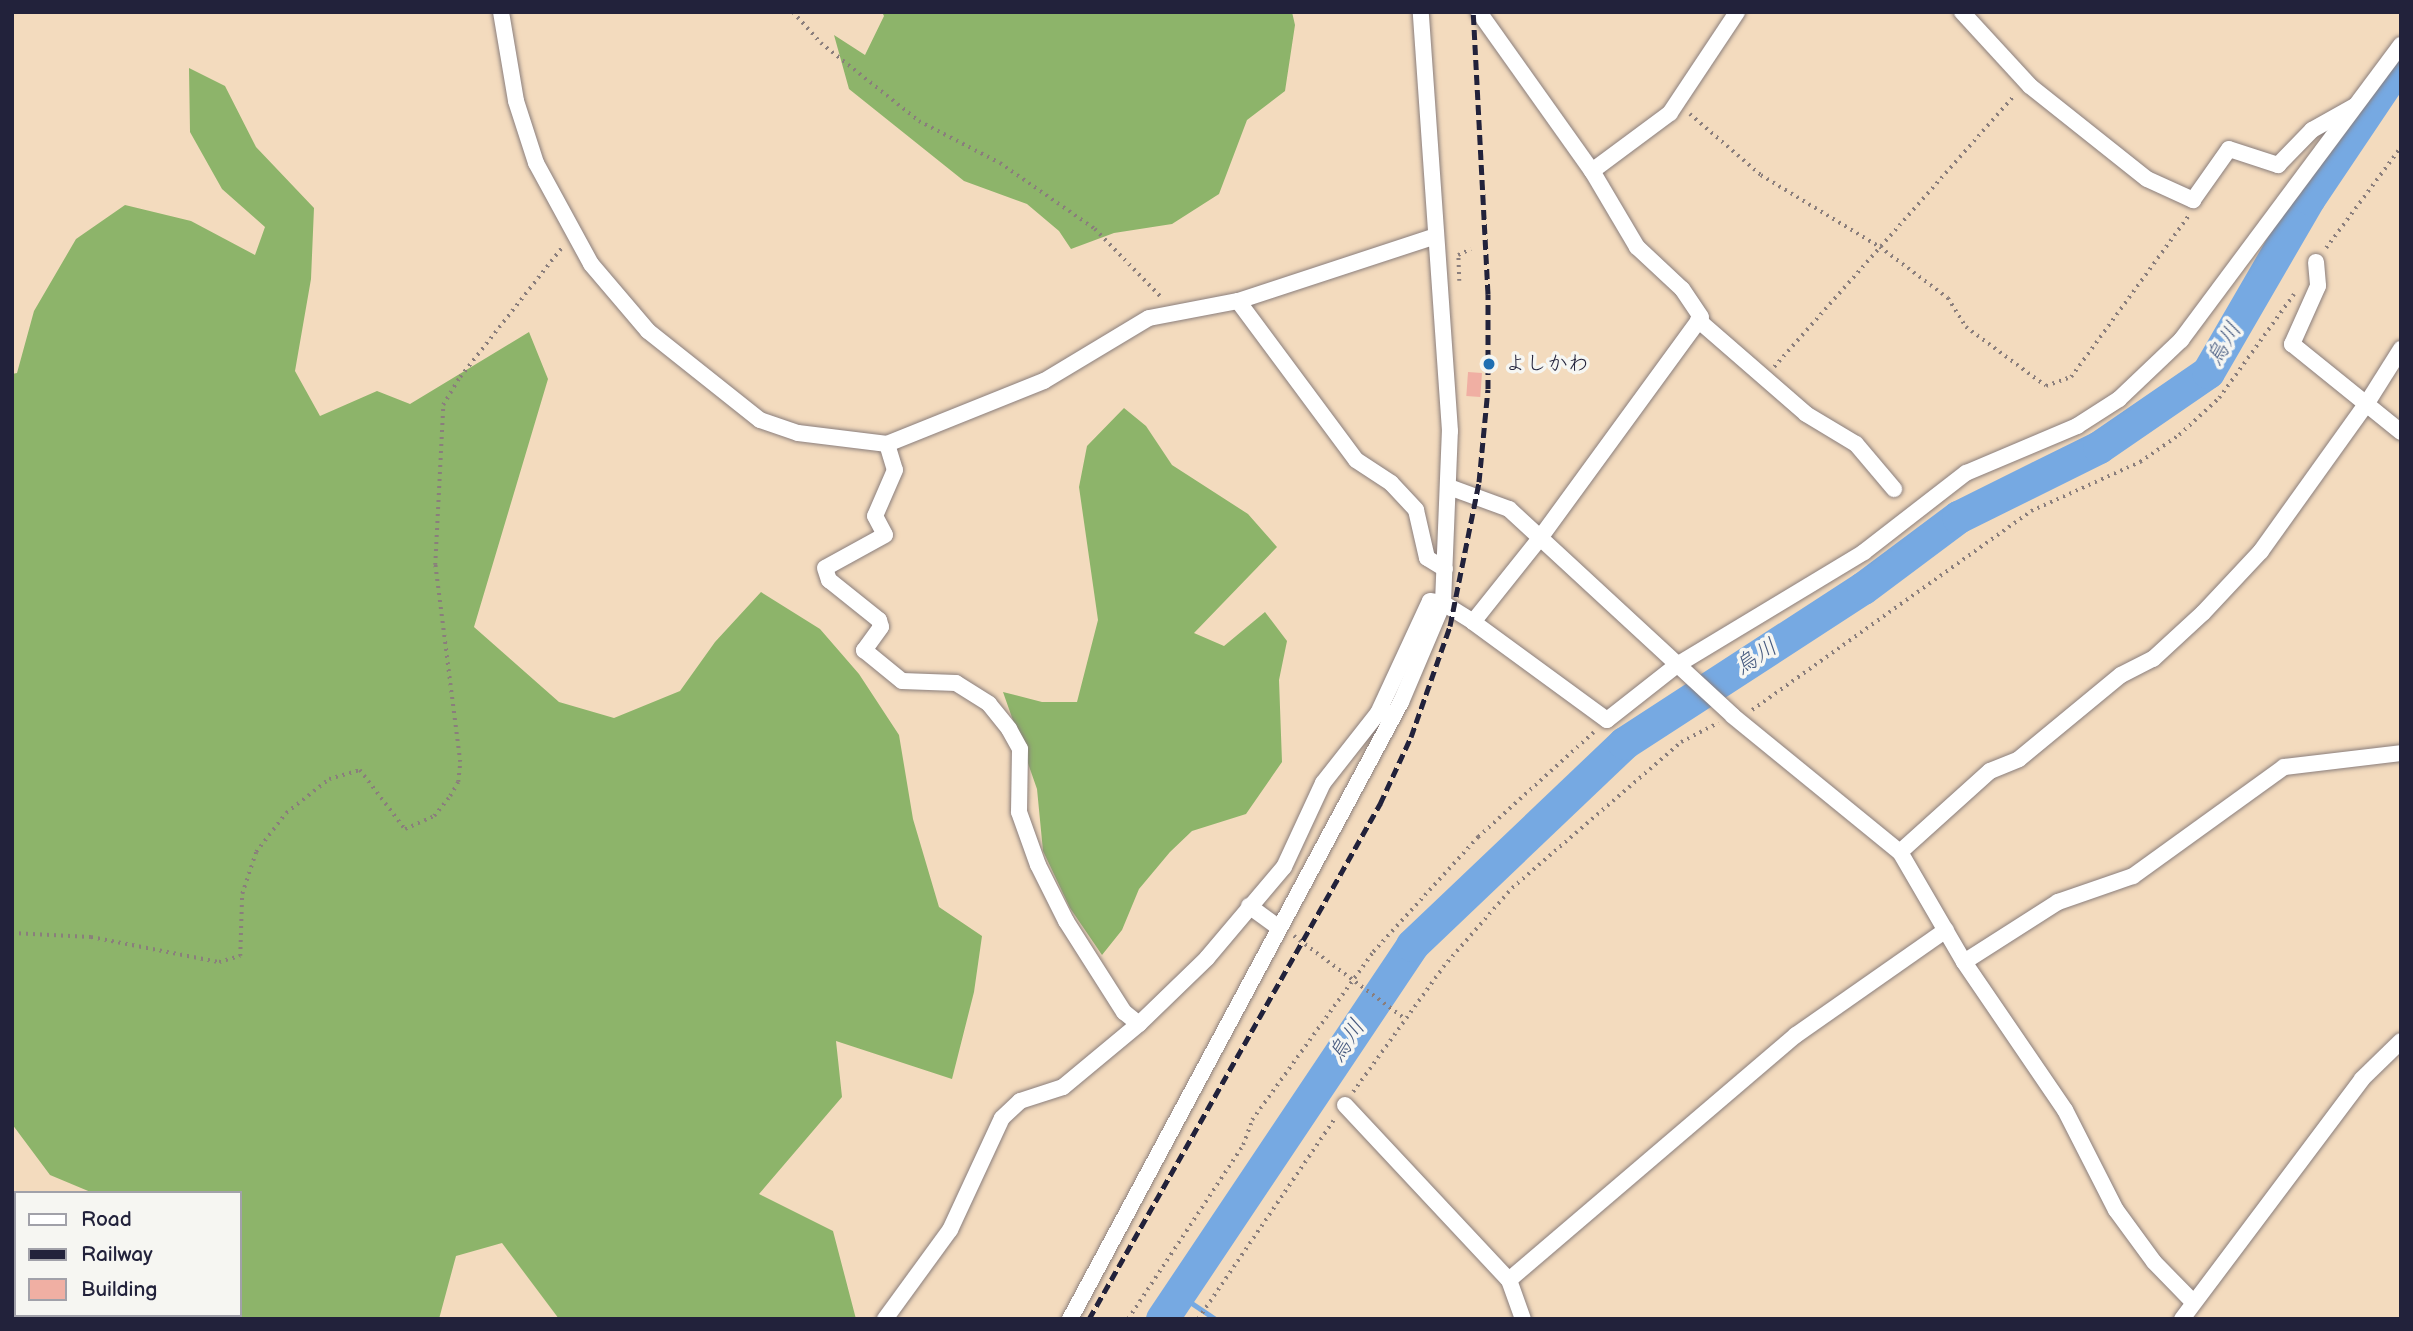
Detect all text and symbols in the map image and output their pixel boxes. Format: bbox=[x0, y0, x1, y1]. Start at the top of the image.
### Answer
water label: 烏川 bbox=[2200, 317, 2248, 371]
place label: よしかわ bbox=[1505, 351, 1589, 377]
marker: よしかわ bbox=[1479, 354, 1499, 374]
water label: 烏川 bbox=[1729, 633, 1783, 681]
water label: 烏川 bbox=[1323, 1014, 1371, 1068]
legend bbox=[14, 1191, 242, 1317]
text: Road bbox=[81, 1207, 132, 1232]
text: Railway bbox=[81, 1242, 153, 1267]
text: Building bbox=[81, 1277, 157, 1302]

